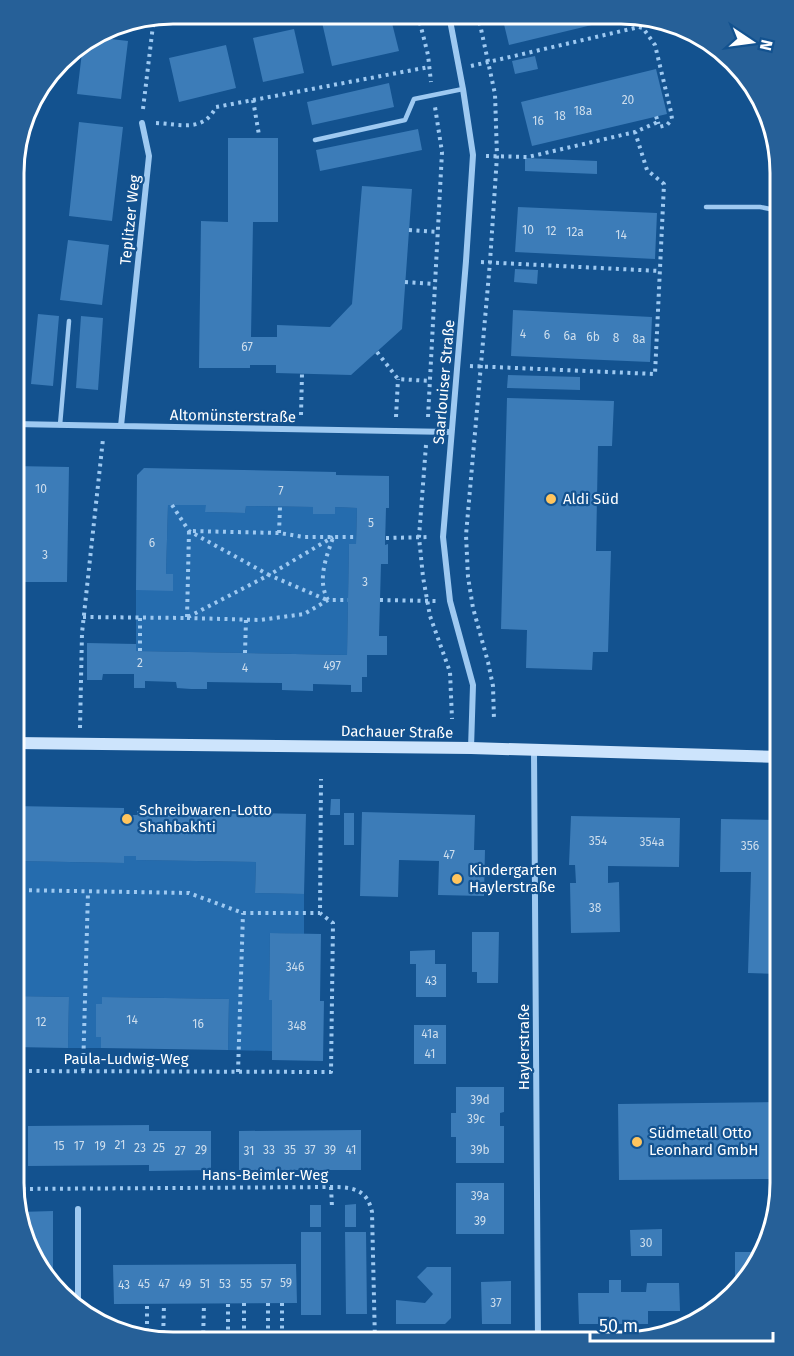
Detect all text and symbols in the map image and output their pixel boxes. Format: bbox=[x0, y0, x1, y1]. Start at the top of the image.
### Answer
north arrow bbox=[722, 12, 782, 72]
text: N bbox=[756, 38, 777, 53]
house number: 20 bbox=[622, 93, 635, 107]
house number: 18a bbox=[574, 104, 592, 118]
house number: 18 bbox=[554, 109, 566, 123]
house number: 16 bbox=[532, 114, 544, 128]
street label: Teplitzer Weg bbox=[116, 174, 144, 266]
house number: 10 bbox=[522, 223, 534, 237]
house number: 12 bbox=[545, 224, 557, 238]
house number: 12a bbox=[566, 225, 584, 239]
house number: 14 bbox=[615, 228, 627, 242]
street label: Saarlouiser Straße bbox=[430, 319, 458, 445]
house number: 4 bbox=[520, 327, 527, 341]
house number: 6 bbox=[544, 328, 550, 342]
house number: 6a bbox=[564, 329, 576, 343]
house number: 6b bbox=[586, 330, 600, 344]
house number: 8 bbox=[613, 331, 620, 345]
house number: 8a bbox=[632, 332, 646, 346]
house number: 67 bbox=[241, 340, 253, 354]
street label: Altomünsterstraße bbox=[170, 406, 296, 426]
house number: 10 bbox=[35, 482, 47, 496]
house number: 7 bbox=[278, 484, 284, 498]
place label: Aldi Süd bbox=[563, 490, 619, 508]
marker: Aldi Süd bbox=[544, 492, 558, 506]
house number: 5 bbox=[368, 516, 374, 530]
house number: 6 bbox=[149, 536, 155, 550]
house number: 3 bbox=[42, 548, 48, 562]
house number: 3 bbox=[362, 575, 368, 589]
house number: 2 bbox=[137, 656, 143, 670]
house number: 497 bbox=[323, 659, 341, 673]
house number: 4 bbox=[242, 661, 249, 675]
street label: Dachauer Straße bbox=[341, 722, 453, 742]
place label: Schreibwaren-Lotto Shahbakhti bbox=[139, 801, 272, 836]
marker: Schreibwaren-Lotto Shahbakhti bbox=[120, 812, 134, 826]
house number: 354 bbox=[589, 834, 608, 848]
house number: 354a bbox=[640, 835, 664, 849]
house number: 356 bbox=[741, 839, 759, 853]
house number: 47 bbox=[443, 848, 455, 862]
place label: Kindergarten Haylerstraße bbox=[469, 861, 557, 896]
marker: Kindergarten Haylerstraße bbox=[450, 872, 464, 886]
house number: 38 bbox=[589, 901, 602, 915]
house number: 346 bbox=[286, 960, 304, 974]
house number: 43 bbox=[425, 974, 437, 988]
street label: Haylerstraße bbox=[515, 1004, 533, 1090]
house number: 14 bbox=[126, 1013, 138, 1027]
house number: 12 bbox=[35, 1015, 47, 1029]
house number: 16 bbox=[192, 1017, 204, 1031]
house number: 348 bbox=[288, 1019, 307, 1033]
house number: 41a bbox=[421, 1027, 439, 1041]
house number: 41 bbox=[425, 1047, 435, 1061]
street label: Paula-Ludwig-Weg bbox=[64, 1050, 189, 1068]
house number: 39d bbox=[470, 1093, 490, 1107]
house number: 39c bbox=[467, 1112, 485, 1126]
place label: Südmetall Otto Leonhard GmbH bbox=[649, 1124, 759, 1159]
marker: Südmetall Otto Leonhard GmbH bbox=[630, 1135, 644, 1149]
house number: 21 bbox=[115, 1138, 125, 1152]
house number: 15 bbox=[53, 1139, 65, 1153]
house number: 17 bbox=[74, 1139, 84, 1153]
house number: 19 bbox=[94, 1139, 106, 1153]
house number: 23 bbox=[134, 1141, 146, 1155]
house number: 25 bbox=[153, 1141, 165, 1155]
house number: 29 bbox=[195, 1143, 207, 1157]
house number: 33 bbox=[263, 1143, 275, 1157]
house number: 35 bbox=[284, 1143, 296, 1157]
house number: 37 bbox=[304, 1143, 316, 1157]
house number: 39 bbox=[324, 1143, 336, 1157]
house number: 41 bbox=[346, 1143, 356, 1157]
house number: 39b bbox=[470, 1143, 490, 1157]
house number: 27 bbox=[174, 1144, 186, 1158]
house number: 31 bbox=[244, 1144, 254, 1158]
street label: Hans-Beimler-Weg bbox=[202, 1166, 328, 1184]
house number: 39a bbox=[471, 1189, 489, 1203]
house number: 39 bbox=[474, 1214, 486, 1228]
house number: 30 bbox=[640, 1236, 653, 1250]
house number: 59 bbox=[280, 1276, 292, 1290]
house number: 45 bbox=[138, 1277, 150, 1291]
house number: 47 bbox=[158, 1277, 170, 1291]
house number: 49 bbox=[179, 1277, 191, 1291]
house number: 51 bbox=[200, 1277, 210, 1291]
house number: 53 bbox=[219, 1277, 231, 1291]
house number: 55 bbox=[240, 1277, 252, 1291]
house number: 57 bbox=[260, 1277, 272, 1291]
house number: 43 bbox=[118, 1278, 130, 1292]
house number: 37 bbox=[490, 1296, 502, 1310]
scale bar bbox=[590, 1305, 773, 1343]
text: 50 m bbox=[599, 1315, 638, 1337]

